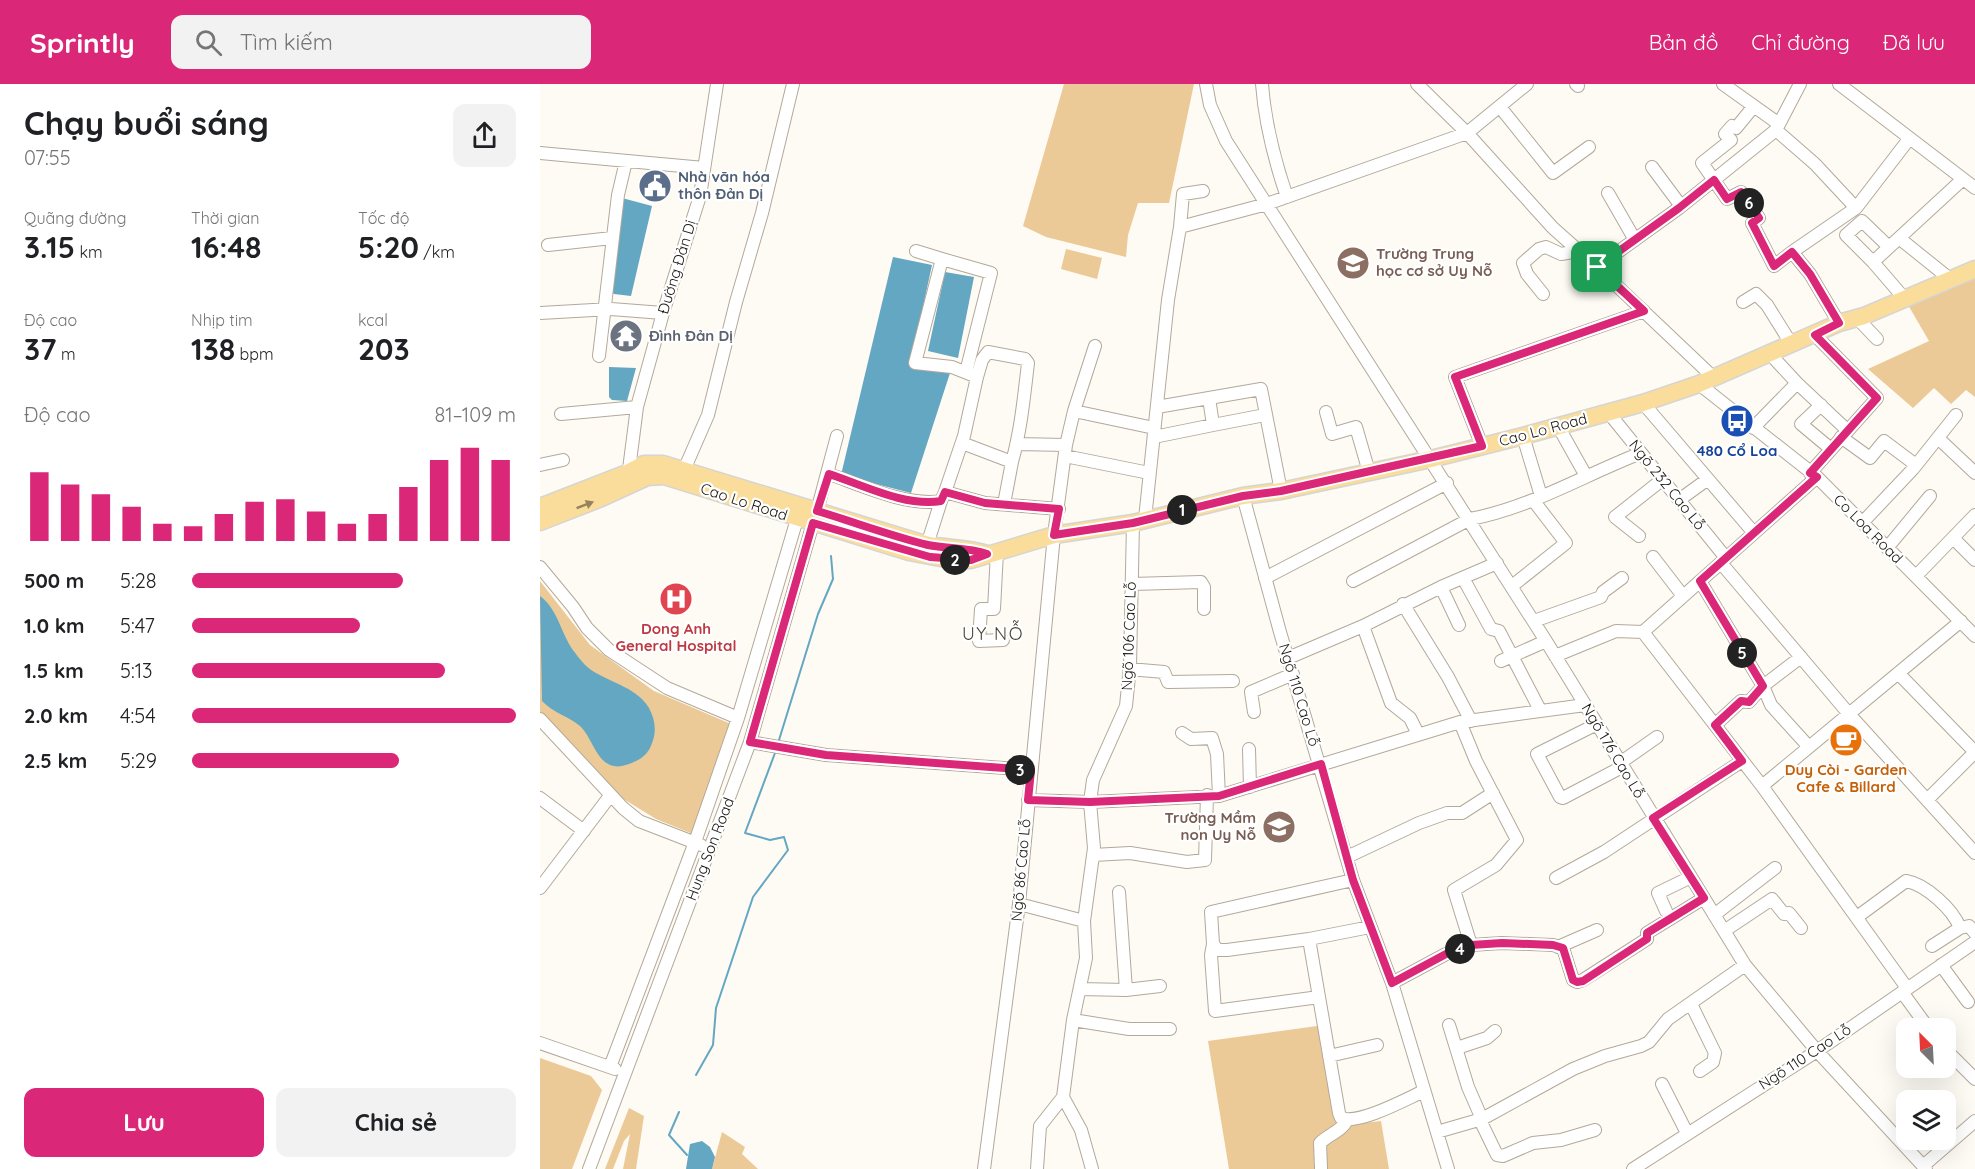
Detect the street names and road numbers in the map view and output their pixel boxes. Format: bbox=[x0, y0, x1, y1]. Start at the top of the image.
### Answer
street label: Đường Đản Dị bbox=[653, 218, 700, 316]
street label: Cao Lo Road bbox=[1497, 409, 1589, 450]
street label: Ngõ 232 Cao Lỗ bbox=[1625, 436, 1710, 534]
street label: Cao Lo Road bbox=[698, 479, 790, 525]
street label: Co Loa Road bbox=[1830, 490, 1907, 567]
street label: Ngõ 106 Cao Lỗ bbox=[1117, 581, 1140, 691]
street label: Ngõ 110 Cao Lỗ bbox=[1275, 641, 1324, 749]
street label: Ngõ 176 Cao Lỗ bbox=[1578, 700, 1649, 802]
street label: Hung Son Road bbox=[681, 795, 738, 903]
street label: Ngõ 86 Cao Lỗ bbox=[1007, 818, 1034, 922]
street label: Ngõ 110 Cao Lỗ bbox=[1755, 1020, 1855, 1094]

